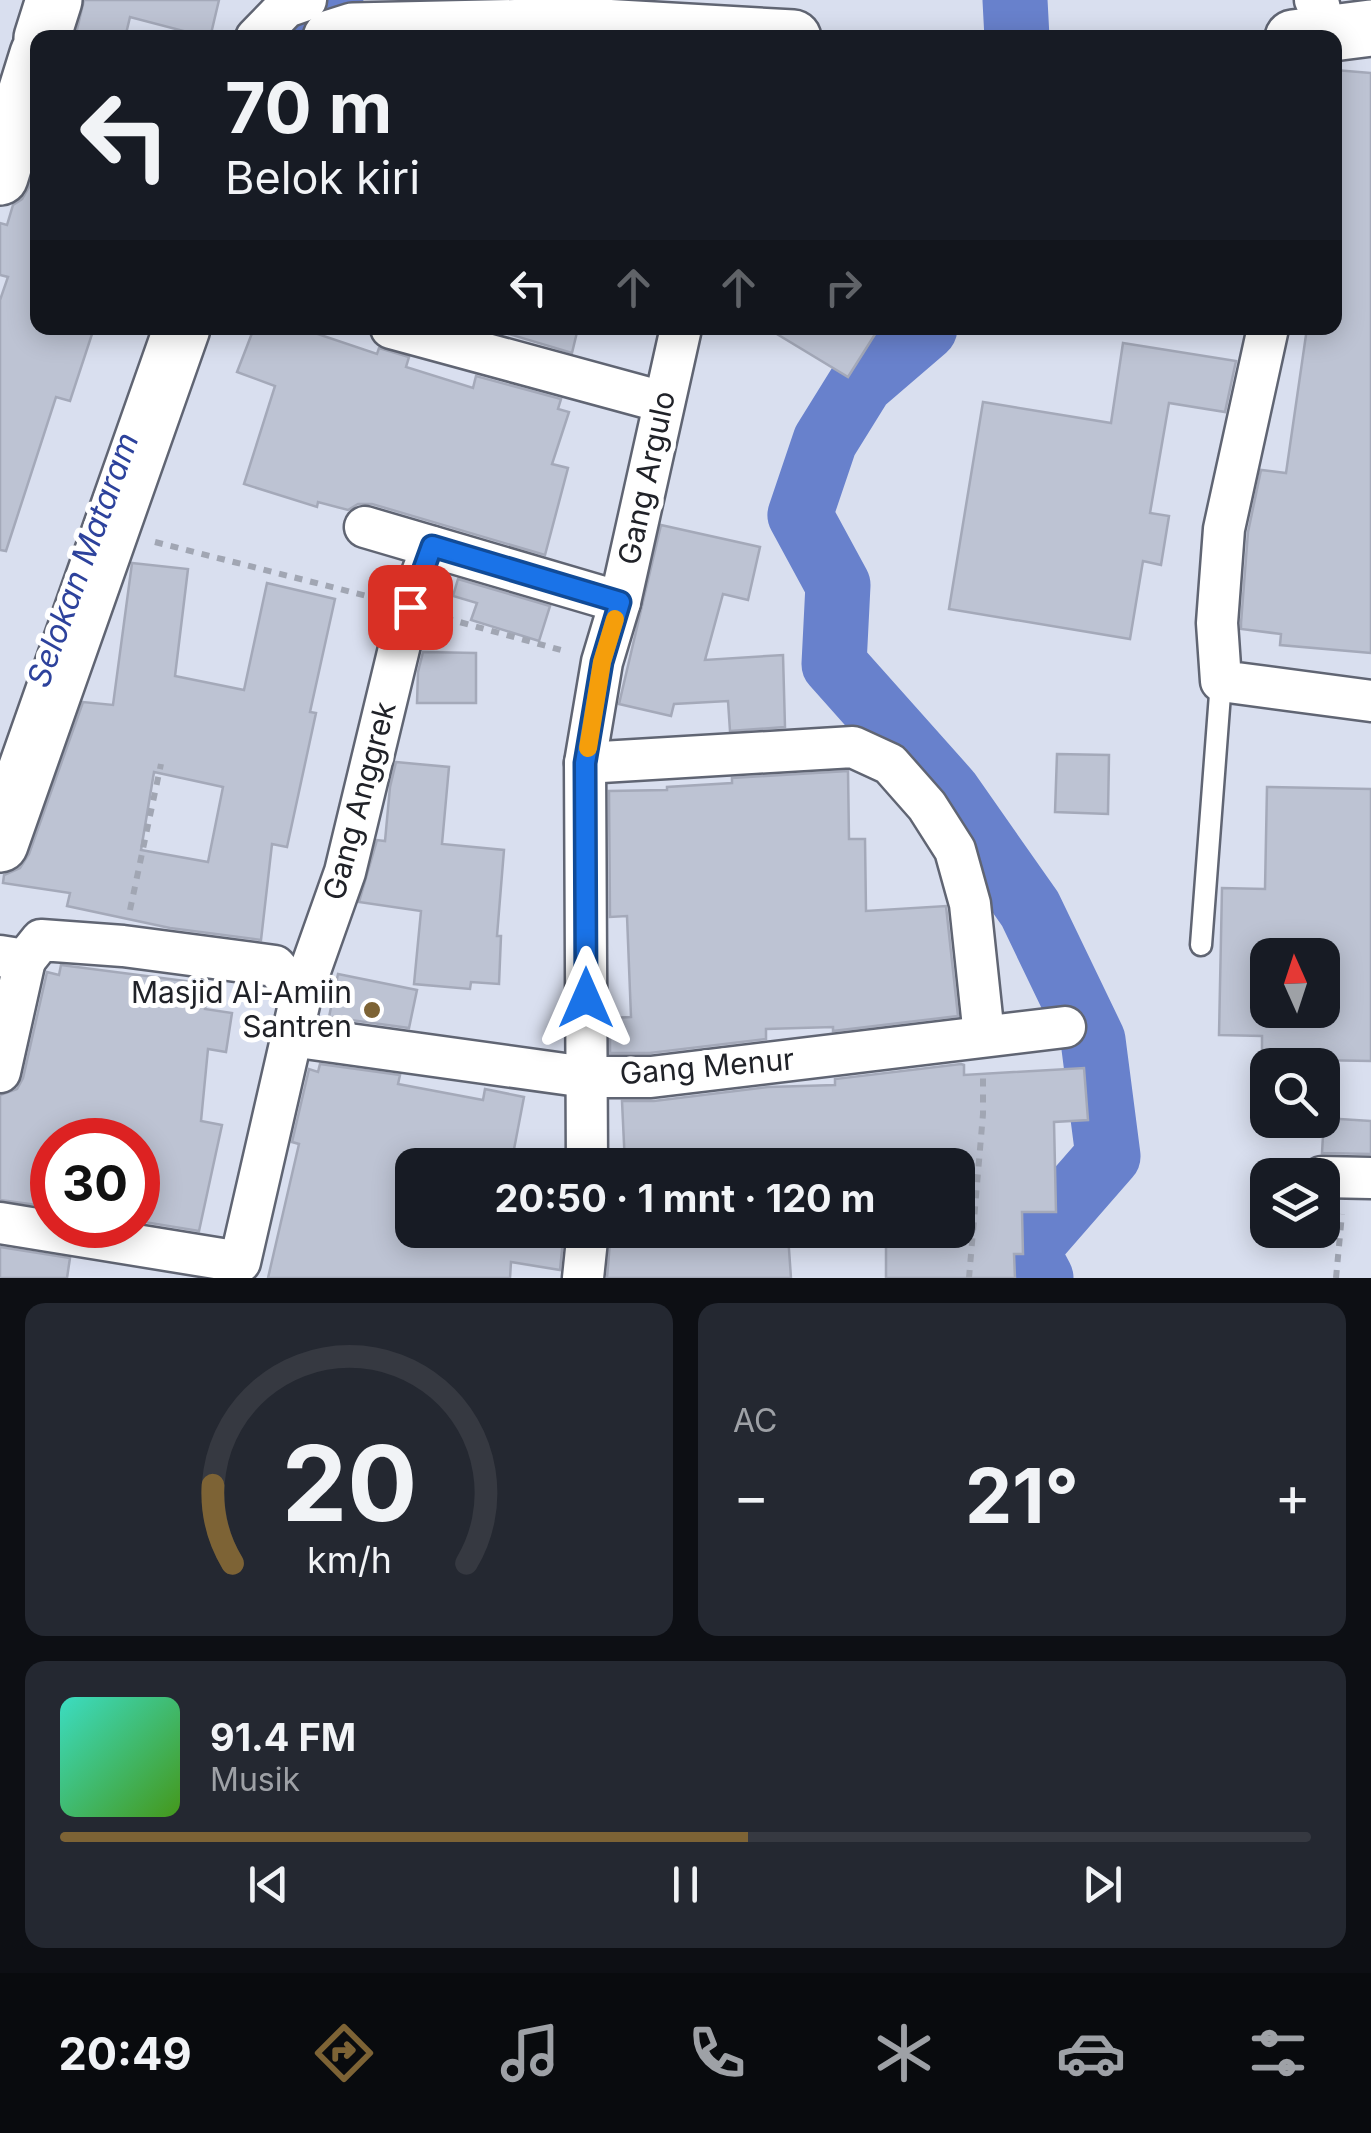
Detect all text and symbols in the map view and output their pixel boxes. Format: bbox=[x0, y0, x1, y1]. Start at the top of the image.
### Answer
text: 70 m bbox=[225, 65, 392, 150]
icon: left bbox=[60, 70, 190, 200]
text: Belok kiri bbox=[225, 150, 420, 205]
icon: left bbox=[501, 260, 556, 315]
icon: ahead bbox=[606, 260, 661, 315]
icon: ahead bbox=[711, 260, 766, 315]
icon: right bbox=[816, 260, 871, 315]
street label: Gang Argulo bbox=[610, 388, 682, 568]
water label: Selokan Mataram bbox=[18, 427, 147, 692]
pin bbox=[368, 565, 453, 650]
icon: arrive bbox=[383, 580, 438, 635]
street label: Gang Anggrek bbox=[315, 697, 403, 904]
north arrow bbox=[1250, 938, 1340, 1028]
map controls bbox=[1250, 938, 1340, 1248]
position arrow bbox=[534, 946, 638, 1050]
place label: Masjid Al-Amiin Santren bbox=[131, 974, 352, 1044]
marker: Masjid Al-Amiin Santren bbox=[361, 999, 383, 1021]
street label: Gang Menur bbox=[618, 1040, 796, 1092]
button: search bbox=[1250, 1048, 1340, 1138]
speed limit sign: 30 bbox=[30, 1118, 160, 1248]
button: layers bbox=[1250, 1158, 1340, 1248]
text: 20:50 · 1 mnt · 120 m bbox=[495, 1175, 875, 1221]
text: AC bbox=[733, 1401, 777, 1440]
text: 20 bbox=[281, 1420, 417, 1546]
text: 21° bbox=[965, 1450, 1079, 1541]
text: − bbox=[733, 1463, 769, 1529]
text: + bbox=[1275, 1463, 1311, 1529]
text: km/h bbox=[307, 1538, 391, 1582]
text: 91.4 FM bbox=[210, 1714, 356, 1760]
text: Musik bbox=[210, 1760, 300, 1799]
icon: previous bbox=[241, 1857, 296, 1912]
icon: pause bbox=[658, 1857, 713, 1912]
icon: next bbox=[1075, 1857, 1130, 1912]
icon: directions bbox=[309, 2018, 379, 2088]
icon: music bbox=[495, 2018, 565, 2088]
icon: phone bbox=[682, 2018, 752, 2088]
icon: climate bbox=[869, 2018, 939, 2088]
icon: car bbox=[1056, 2018, 1126, 2088]
icon: filters bbox=[1243, 2018, 1313, 2088]
text: 20:49 bbox=[58, 2026, 192, 2081]

